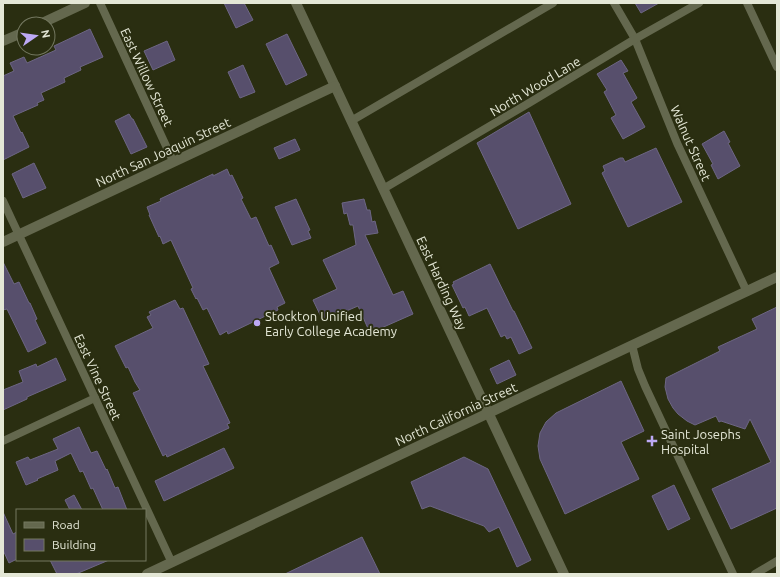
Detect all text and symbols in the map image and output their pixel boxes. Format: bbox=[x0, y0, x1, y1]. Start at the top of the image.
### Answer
north arrow bbox=[16, 16, 56, 56]
street label: East Willow Street bbox=[118, 26, 176, 128]
text: N bbox=[39, 28, 53, 39]
street label: North Wood Lane bbox=[487, 54, 583, 118]
street label: Walnut Street bbox=[668, 103, 714, 183]
street label: North San Joaquin Street bbox=[94, 115, 232, 189]
street label: East Harding Way bbox=[414, 234, 470, 332]
place label: Stockton Unified Early College Academy bbox=[265, 309, 397, 338]
marker: Stockton Unified Early College Academy bbox=[252, 318, 262, 328]
street label: East Vine Street bbox=[72, 332, 124, 422]
street label: North California Street bbox=[393, 380, 519, 448]
place label: Saint Josephs Hospital bbox=[661, 427, 741, 456]
marker: Saint Josephs Hospital bbox=[646, 435, 658, 447]
legend bbox=[16, 509, 146, 561]
text: Road bbox=[52, 518, 80, 531]
text: Building bbox=[52, 538, 96, 551]

